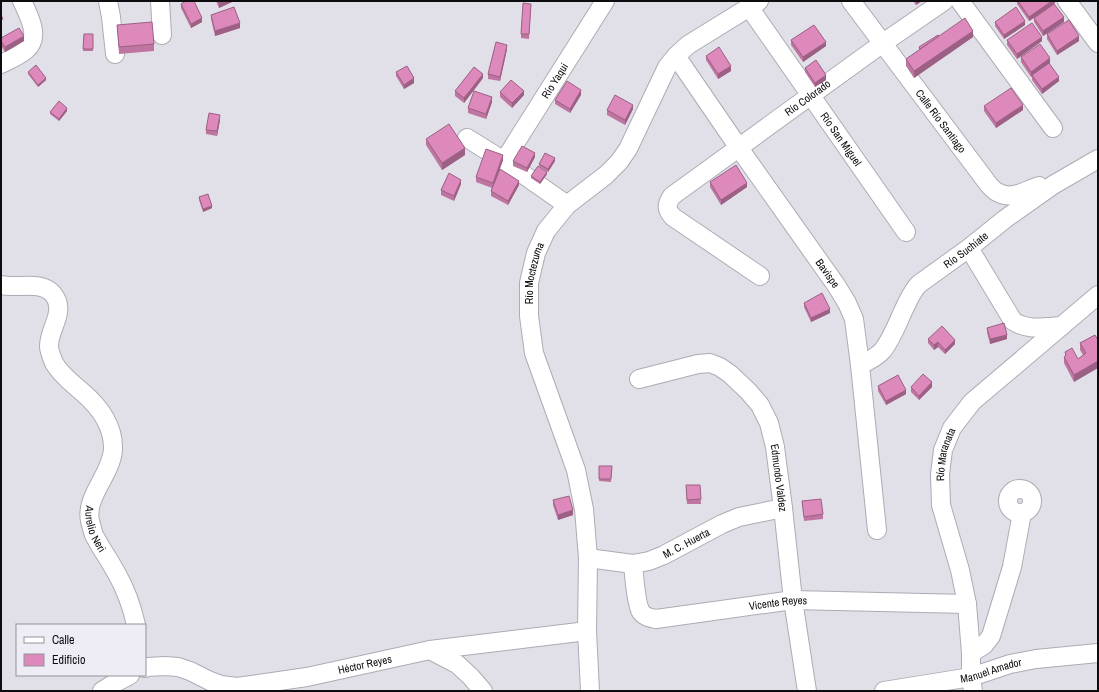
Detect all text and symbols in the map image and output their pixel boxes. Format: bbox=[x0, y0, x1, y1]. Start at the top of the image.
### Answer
street label: Río Yaqui bbox=[538, 60, 571, 101]
street label: Río Colorado bbox=[782, 76, 833, 119]
street label: Calle Río Santiago bbox=[913, 86, 969, 156]
street label: Río San Miguel bbox=[818, 109, 865, 169]
street label: Río Suchiate bbox=[941, 228, 991, 271]
street label: Río Moctezuma bbox=[522, 240, 547, 304]
street label: Bavispe bbox=[813, 256, 843, 291]
street label: Río Maranata bbox=[933, 426, 958, 481]
street label: Edmundo Valdez bbox=[767, 442, 790, 513]
street label: Aurelio Neri bbox=[82, 504, 109, 555]
street label: M. C. Huerta bbox=[660, 525, 712, 561]
street label: Vicente Reyes bbox=[748, 593, 808, 613]
legend bbox=[16, 624, 146, 676]
text: Calle bbox=[52, 632, 74, 648]
text: Edificio bbox=[52, 652, 85, 668]
street label: Héctor Reyes bbox=[337, 652, 393, 677]
street label: Manuel Amador bbox=[959, 655, 1023, 686]

